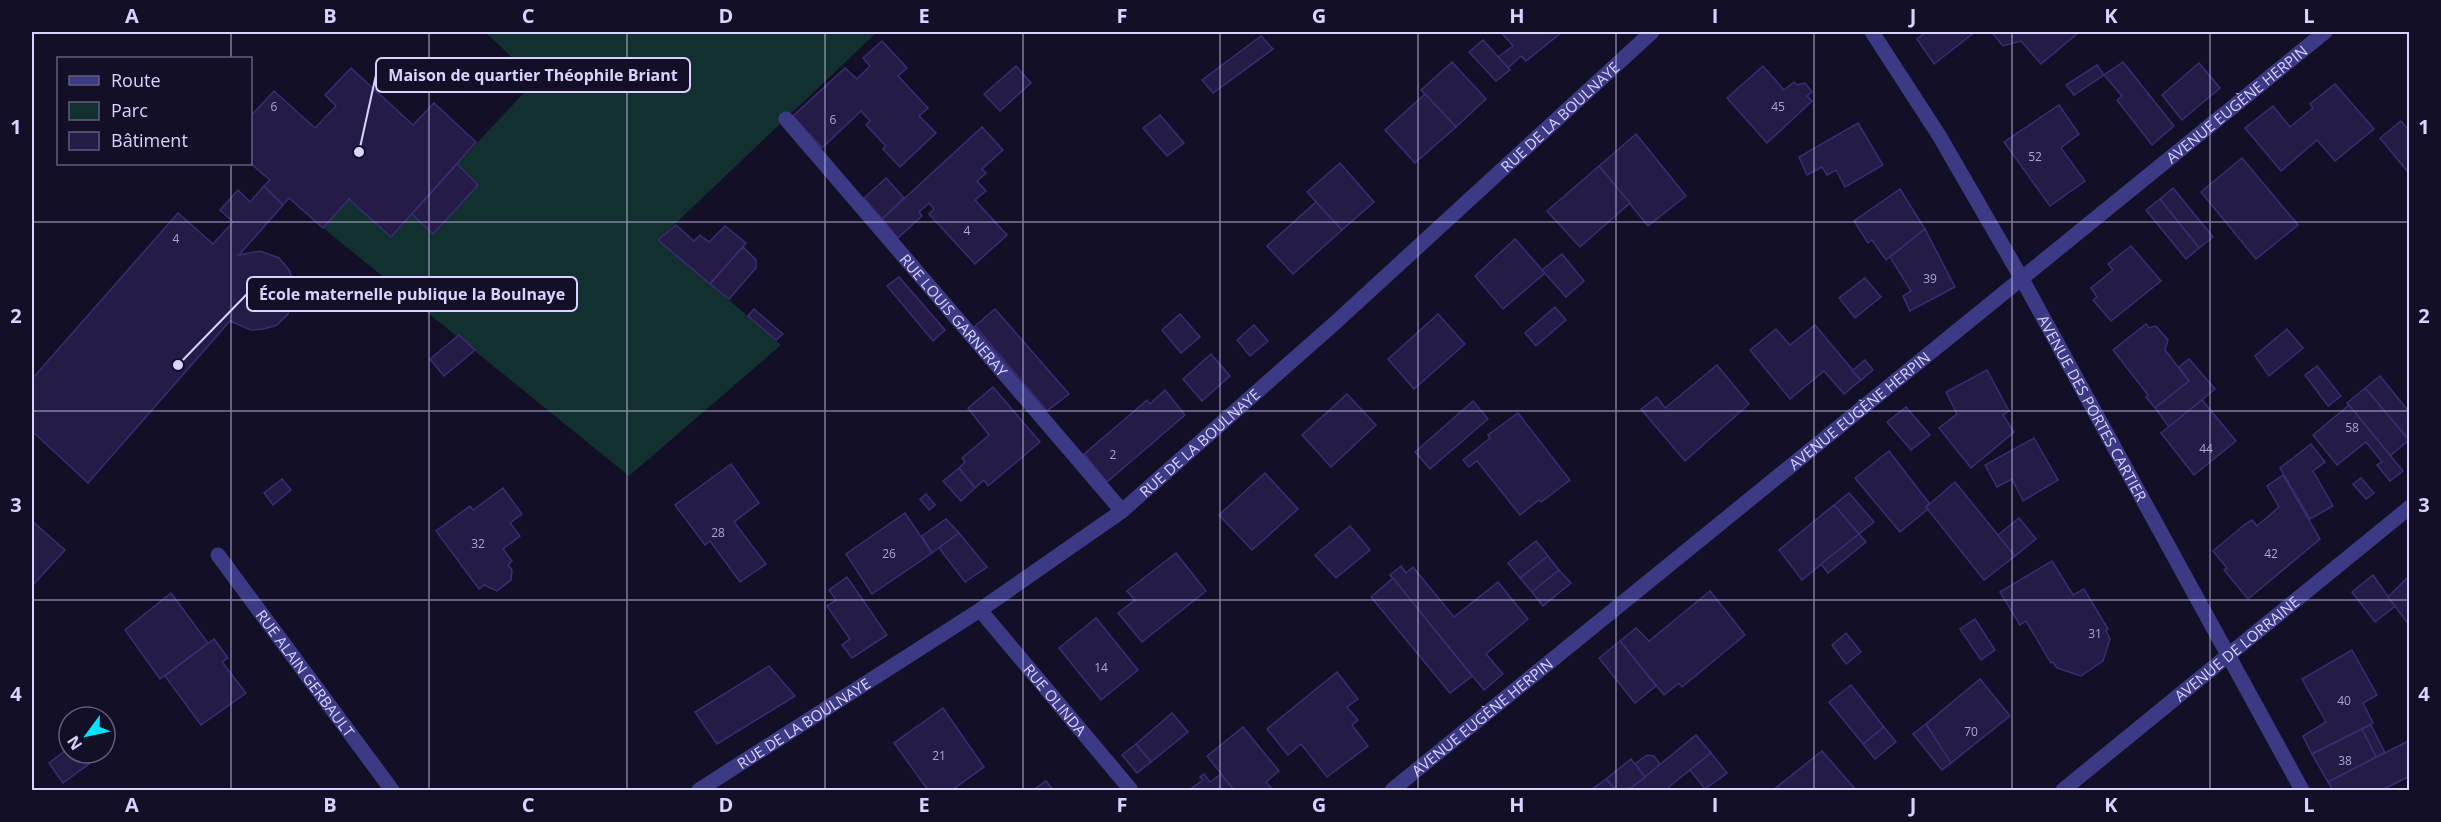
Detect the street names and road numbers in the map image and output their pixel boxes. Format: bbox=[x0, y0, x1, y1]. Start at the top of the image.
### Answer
street label: AVENUE EUGÈNE HERPIN bbox=[2162, 41, 2311, 167]
street label: RUE DE LA BOULNAYE bbox=[1496, 57, 1623, 176]
street label: RUE LOUIS GARNERAY bbox=[896, 249, 1013, 381]
street label: AVENUE DES PORTES CARTIER bbox=[2033, 311, 2152, 505]
street label: AVENUE EUGÈNE HERPIN bbox=[1784, 347, 1934, 474]
street label: RUE DE LA BOULNAYE bbox=[1135, 384, 1264, 501]
street label: AVENUE DE LORRAINE bbox=[2170, 591, 2303, 705]
street label: RUE ALAIN GERBAULT bbox=[252, 606, 360, 741]
street label: AVENUE EUGÈNE HERPIN bbox=[1407, 653, 1557, 780]
street label: RUE OLINDA bbox=[1019, 660, 1091, 740]
street label: RUE DE LA BOULNAYE bbox=[733, 673, 874, 773]

